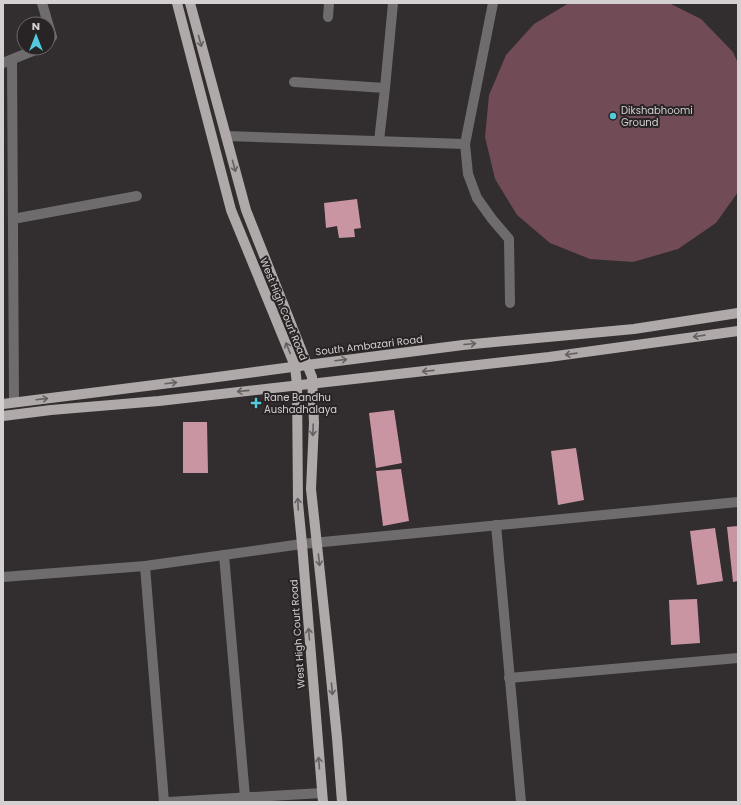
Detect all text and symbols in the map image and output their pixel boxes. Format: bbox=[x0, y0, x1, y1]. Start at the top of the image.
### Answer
north arrow bbox=[16, 16, 56, 56]
text: N bbox=[32, 18, 40, 34]
one-way arrow bbox=[197, 34, 204, 47]
place label: Dikshabhoomi Ground bbox=[621, 103, 693, 130]
marker: Dikshabhoomi Ground bbox=[608, 111, 618, 121]
one-way arrow bbox=[231, 159, 238, 172]
street label: West High Court Road bbox=[256, 256, 311, 363]
street label: South Ambazari Road bbox=[314, 331, 424, 360]
one-way arrow bbox=[693, 332, 706, 340]
one-way arrow bbox=[463, 340, 476, 348]
one-way arrow bbox=[283, 342, 291, 354]
one-way arrow bbox=[565, 350, 578, 358]
one-way arrow bbox=[334, 356, 347, 364]
one-way arrow bbox=[422, 367, 435, 374]
one-way arrow bbox=[164, 379, 177, 387]
one-way arrow bbox=[237, 388, 250, 395]
place label: Rane Bandhu Aushadhalaya bbox=[264, 390, 337, 417]
one-way arrow bbox=[35, 395, 48, 403]
marker: Rane Bandhu Aushadhalaya bbox=[251, 398, 261, 408]
one-way arrow bbox=[310, 423, 317, 436]
one-way arrow bbox=[295, 498, 302, 511]
one-way arrow bbox=[315, 553, 322, 566]
street label: West High Court Road bbox=[286, 579, 309, 689]
one-way arrow bbox=[306, 628, 313, 641]
one-way arrow bbox=[329, 682, 336, 695]
one-way arrow bbox=[316, 757, 323, 770]

